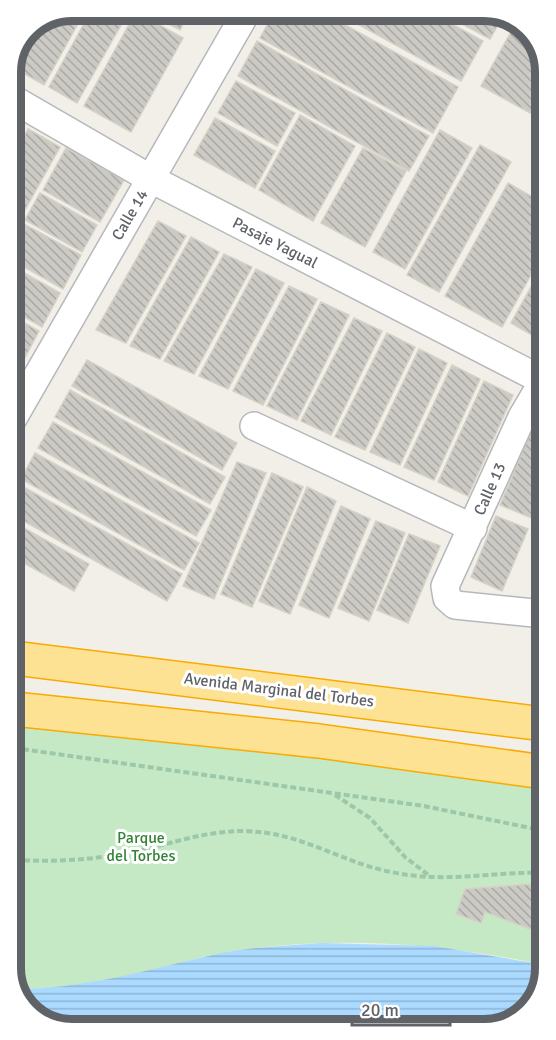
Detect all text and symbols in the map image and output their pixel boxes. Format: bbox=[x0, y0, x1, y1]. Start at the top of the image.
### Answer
street label: Calle 14 bbox=[107, 186, 153, 244]
street label: Pasaje Yagual bbox=[229, 213, 321, 273]
street label: Calle 13 bbox=[470, 460, 510, 518]
street label: Avenida Marginal del Torbes bbox=[183, 668, 375, 712]
park label: Parque del Torbes bbox=[107, 828, 175, 866]
scale bar bbox=[352, 989, 450, 1027]
text: 20 m bbox=[361, 999, 399, 1021]

